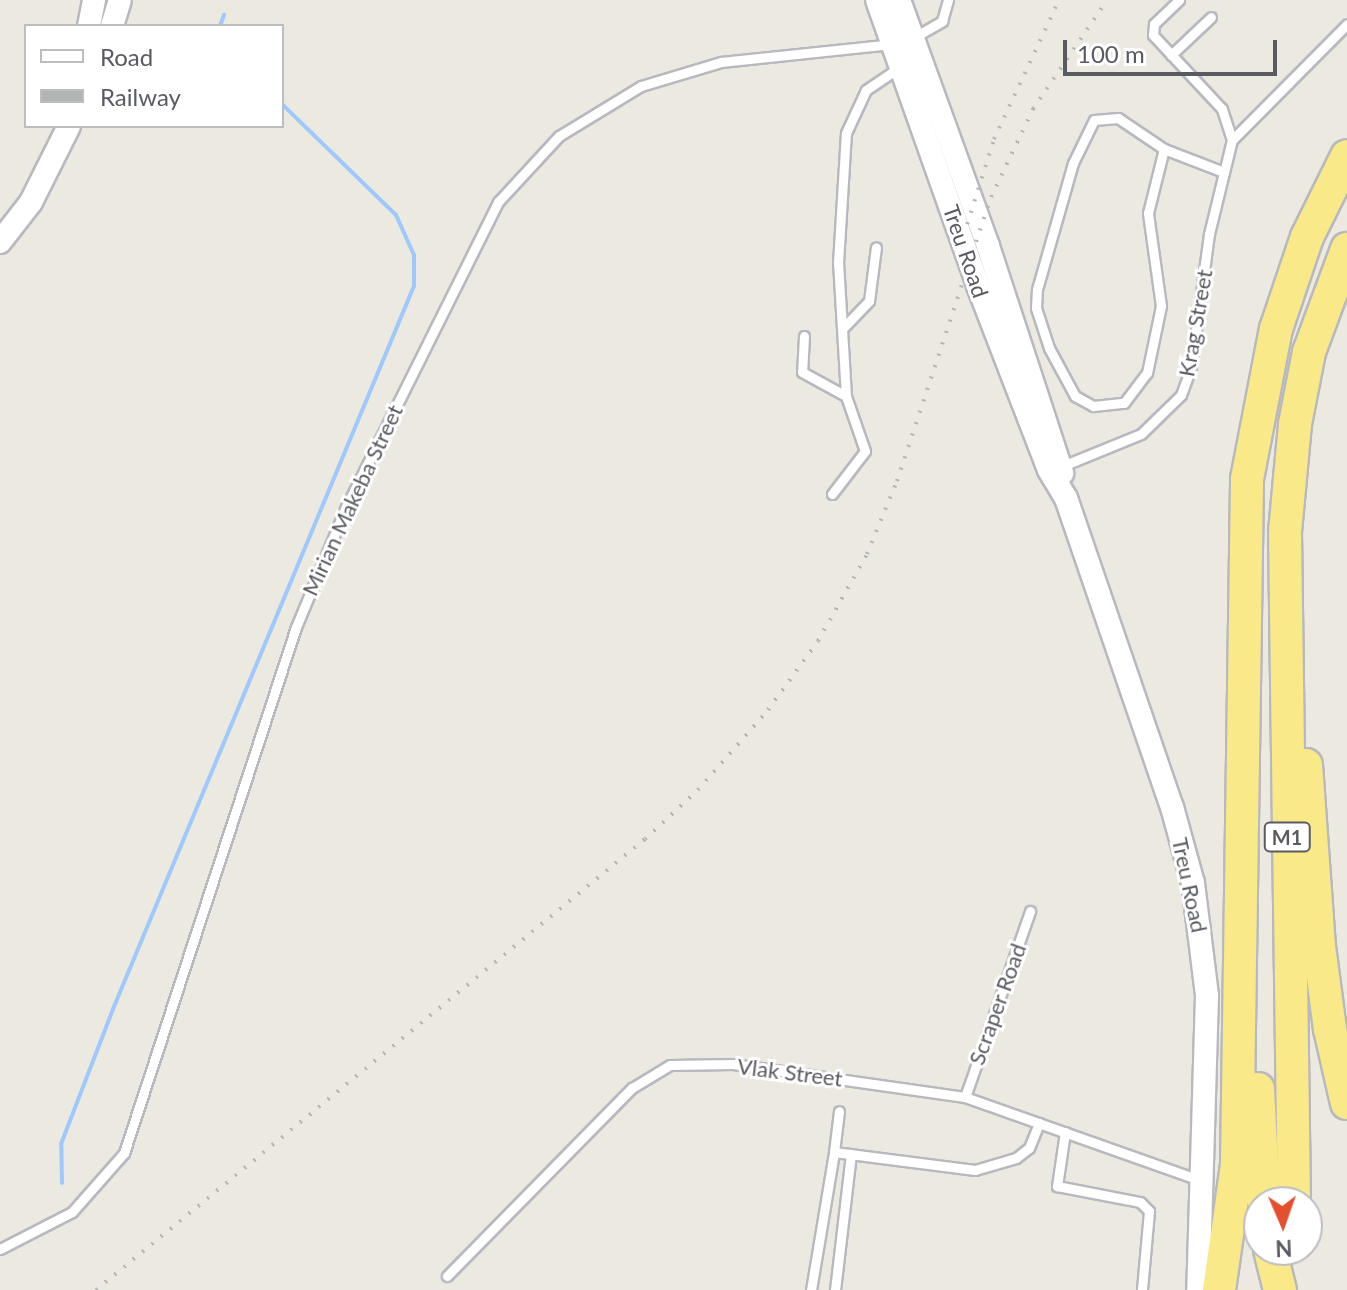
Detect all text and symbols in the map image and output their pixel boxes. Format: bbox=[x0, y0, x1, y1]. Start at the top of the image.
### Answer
legend bbox=[24, 24, 284, 128]
scale bar bbox=[1067, 24, 1281, 74]
text: 100 m bbox=[1077, 39, 1145, 68]
text: Road bbox=[100, 42, 153, 71]
text: Railway bbox=[100, 82, 181, 111]
street label: Treu Road bbox=[938, 201, 994, 301]
street label: Krag Street bbox=[1173, 267, 1217, 379]
street label: Mirian Makeba Street bbox=[296, 400, 408, 600]
road number: M1 bbox=[1263, 821, 1311, 853]
street label: Treu Road bbox=[1167, 835, 1213, 935]
street label: Scraper Road bbox=[963, 940, 1031, 1068]
street label: Vlak Street bbox=[736, 1052, 844, 1092]
north arrow bbox=[1243, 1186, 1323, 1266]
text: N bbox=[1275, 1235, 1293, 1262]

